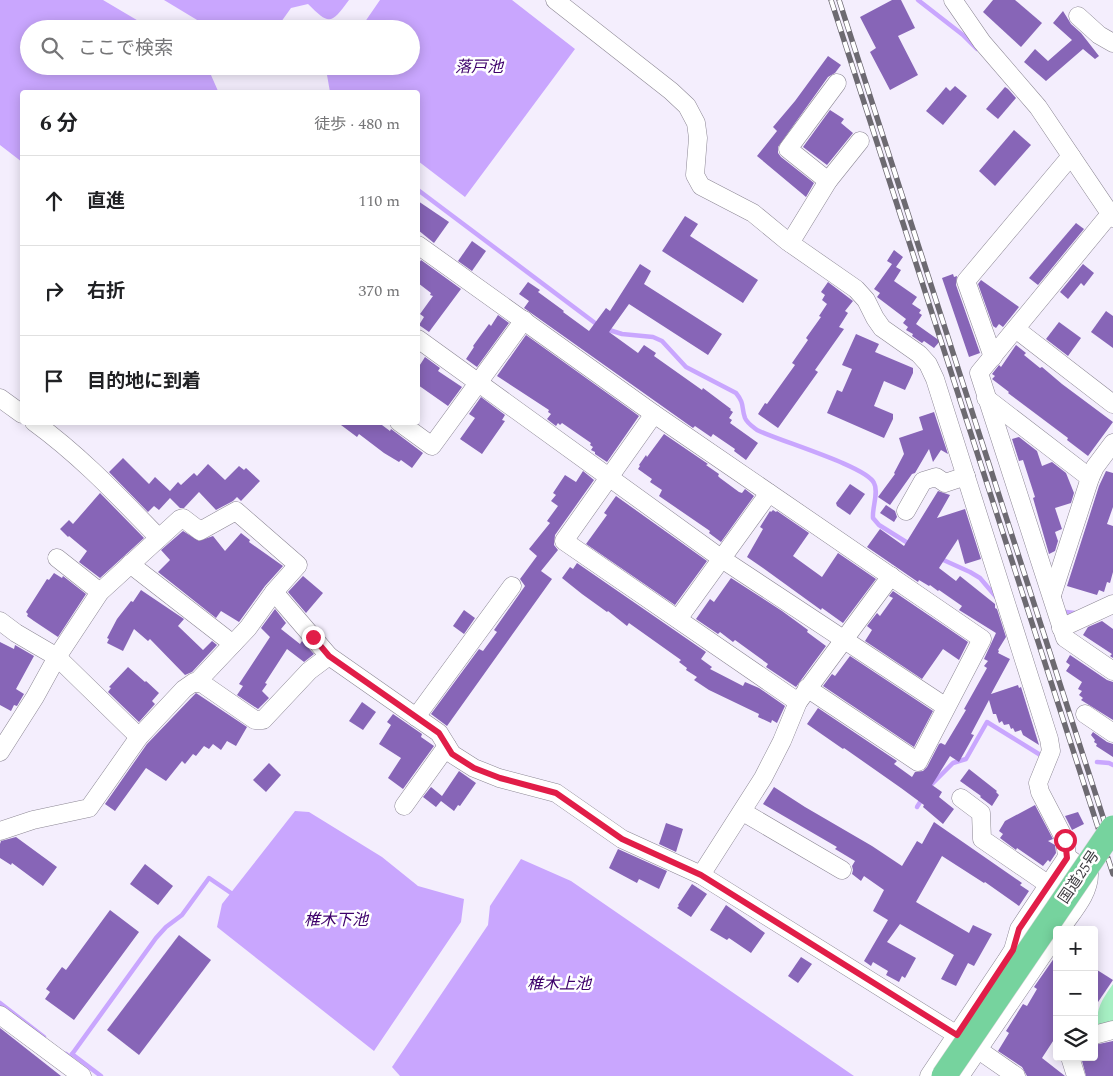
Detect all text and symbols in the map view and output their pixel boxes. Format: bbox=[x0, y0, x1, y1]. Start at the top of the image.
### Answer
search box bbox=[20, 20, 420, 75]
icon: search bbox=[38, 34, 66, 62]
text: ここで検索 bbox=[78, 34, 173, 63]
water label: 落戸池 bbox=[455, 55, 505, 79]
text: 6 分 bbox=[40, 108, 78, 140]
text: 徒歩 · 480 m bbox=[314, 112, 400, 136]
icon: ahead bbox=[40, 187, 68, 215]
text: 直進 bbox=[87, 187, 125, 216]
text: 110 m bbox=[358, 189, 400, 213]
icon: right bbox=[40, 277, 68, 305]
text: 右折 bbox=[87, 277, 125, 306]
text: 370 m bbox=[358, 279, 400, 303]
icon: arrive bbox=[40, 367, 68, 395]
text: 目的地に到着 bbox=[87, 367, 201, 396]
route end bbox=[302, 626, 325, 649]
route start bbox=[1054, 829, 1077, 852]
street label: 国道25号 bbox=[1053, 846, 1105, 908]
water label: 椎木下池 bbox=[304, 908, 370, 932]
map controls bbox=[1053, 926, 1098, 1061]
button: + bbox=[1053, 926, 1098, 971]
button: − bbox=[1053, 971, 1098, 1016]
water label: 椎木上池 bbox=[527, 972, 593, 996]
button: layers bbox=[1053, 1016, 1098, 1061]

